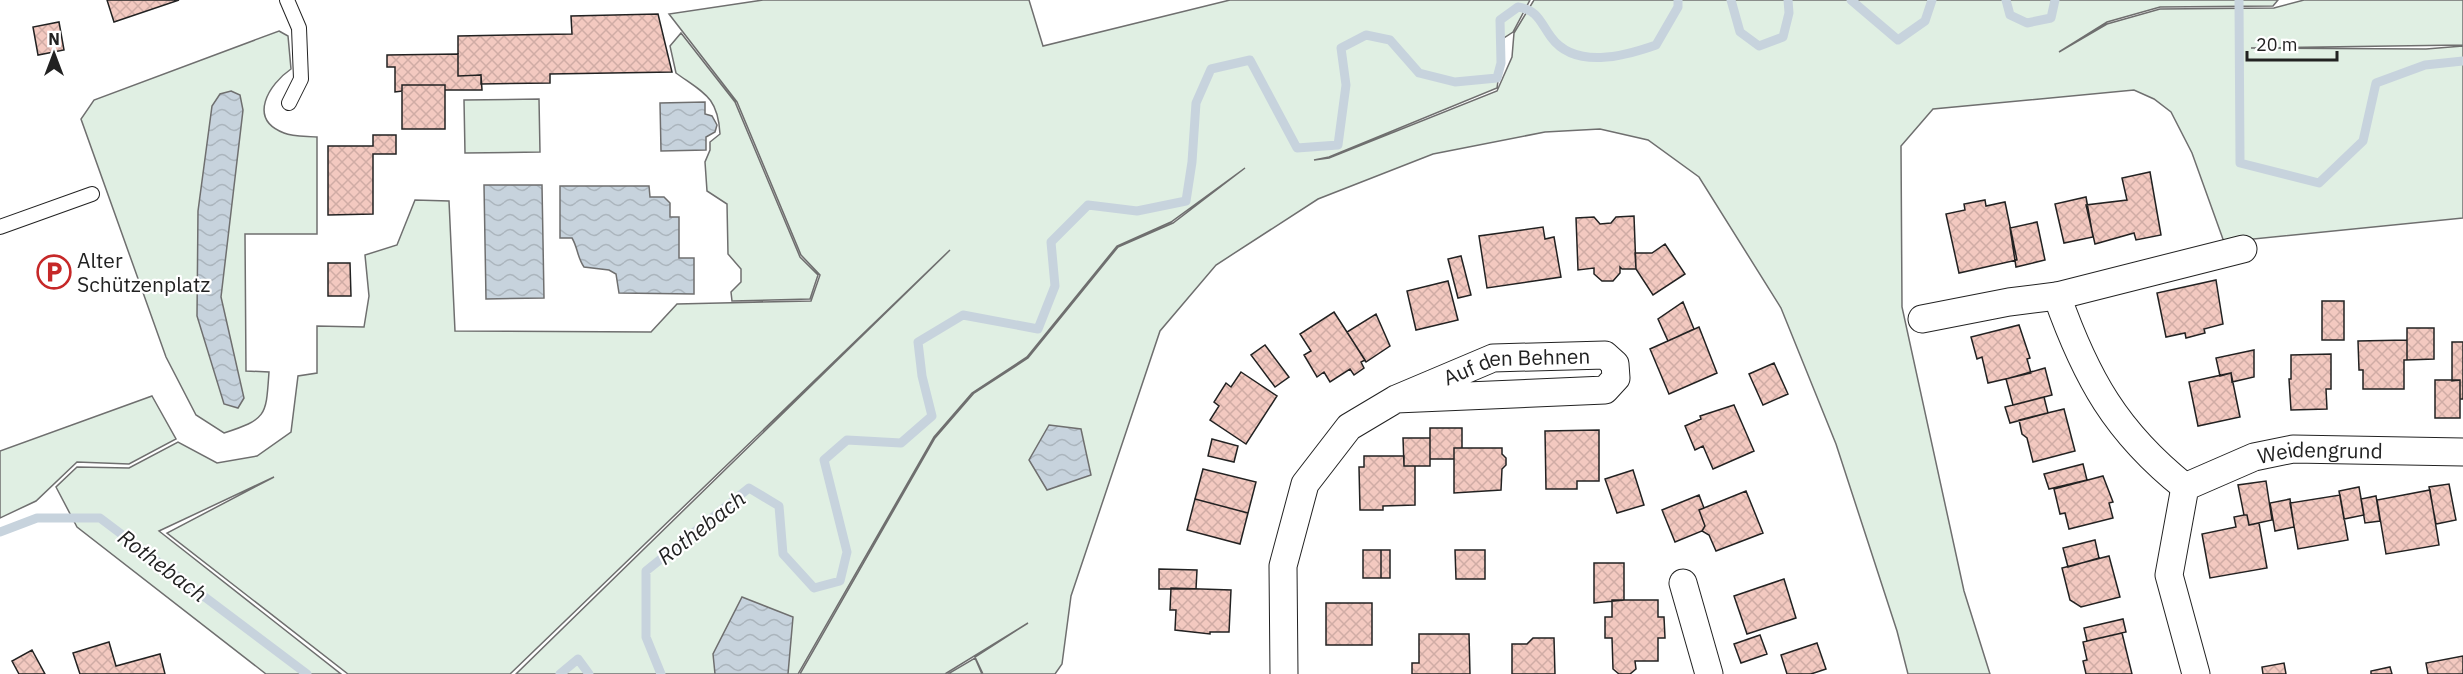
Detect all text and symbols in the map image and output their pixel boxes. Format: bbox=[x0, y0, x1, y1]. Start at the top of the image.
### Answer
north arrow bbox=[24, 24, 84, 84]
scale bar bbox=[2247, 24, 2337, 62]
text: N bbox=[48, 29, 60, 49]
text: 20 m bbox=[2256, 33, 2298, 56]
place label: Alter Schützenplatz bbox=[77, 246, 210, 298]
parking icon: Alter Schützenplatz bbox=[36, 254, 72, 290]
street label: Auf den Behnen bbox=[1439, 341, 1591, 392]
street label: Weidengrund bbox=[2255, 435, 2383, 470]
water label: Rothebach bbox=[651, 483, 751, 571]
water label: Rothebach bbox=[113, 522, 213, 608]

